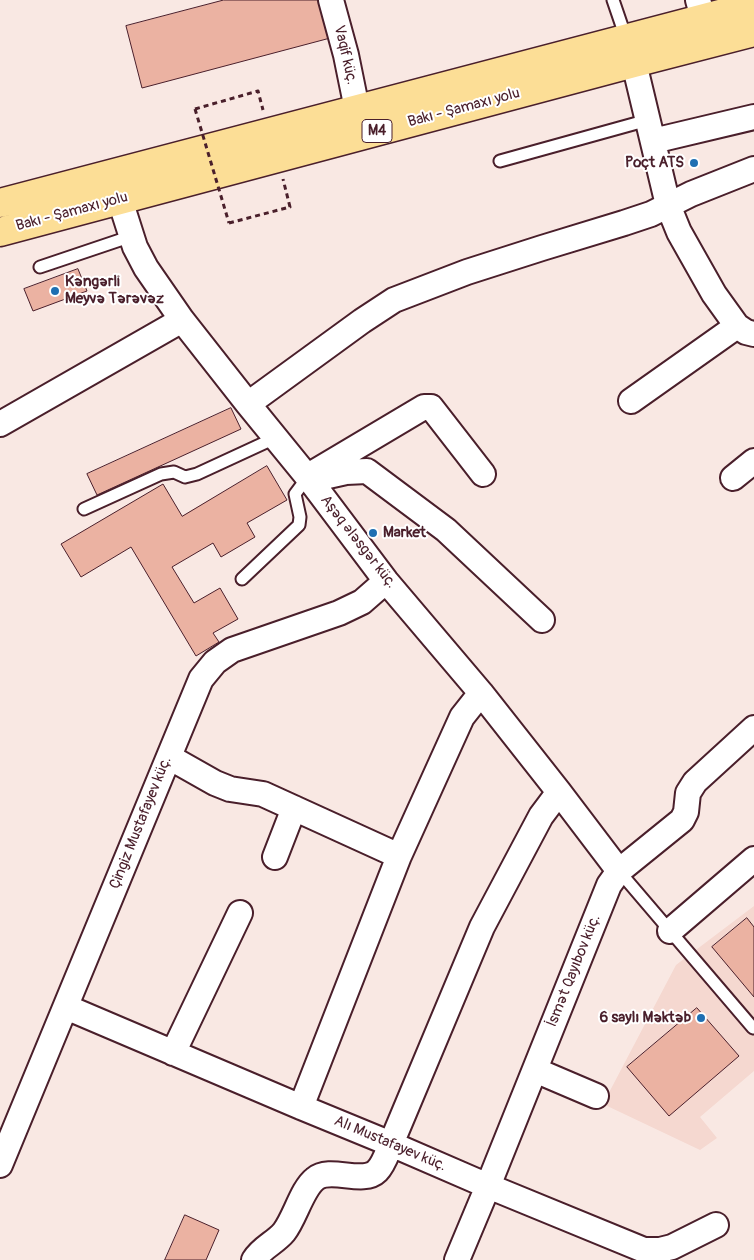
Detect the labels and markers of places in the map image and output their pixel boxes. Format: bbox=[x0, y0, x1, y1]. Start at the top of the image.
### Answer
place label: Poçt ATS bbox=[625, 154, 684, 172]
marker: Poçt ATS bbox=[688, 157, 700, 169]
place label: Kəngərli Meyvə Tərəvəz bbox=[65, 273, 164, 308]
marker: Kəngərli Meyvə Tərəvəz bbox=[49, 285, 61, 297]
place label: Market bbox=[383, 524, 426, 542]
marker: Market bbox=[367, 527, 379, 539]
place label: 6 saylı Məktəb bbox=[600, 1009, 691, 1027]
marker: 6 saylı Məktəb bbox=[695, 1012, 707, 1024]

